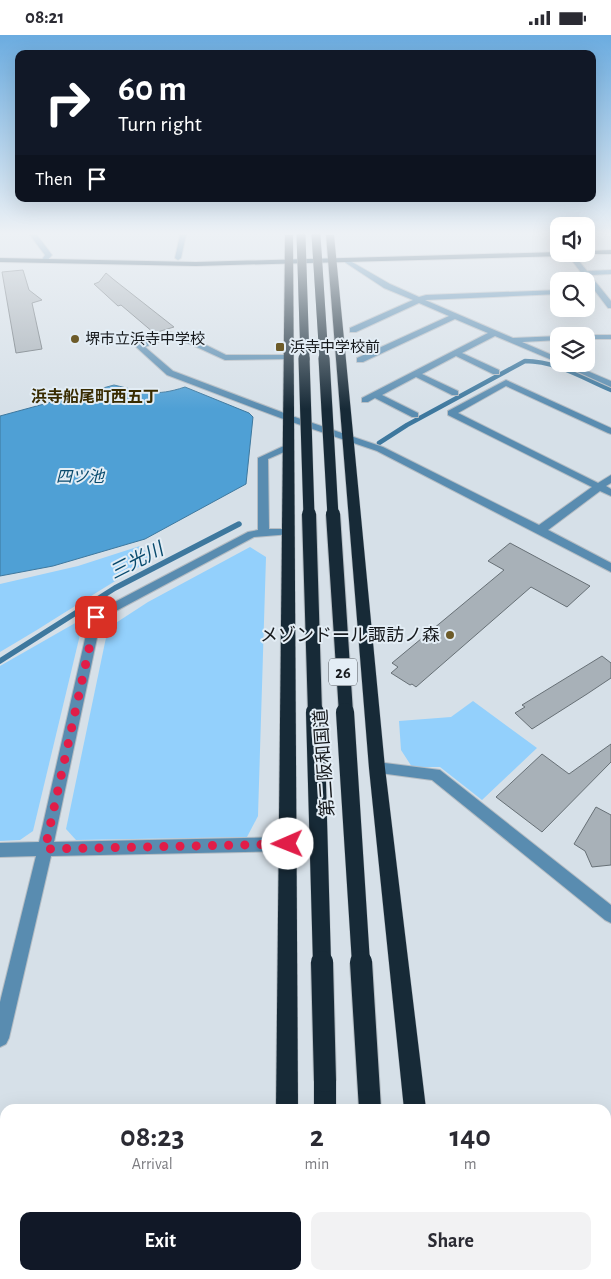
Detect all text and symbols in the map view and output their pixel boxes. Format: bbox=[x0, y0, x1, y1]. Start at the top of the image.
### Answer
text: 08:21 bbox=[25, 8, 64, 27]
icon: right bbox=[35, 70, 100, 135]
text: 60 m bbox=[118, 72, 187, 107]
text: Turn right bbox=[118, 113, 202, 135]
icon: arrive bbox=[83, 165, 111, 193]
text: Then bbox=[35, 170, 73, 189]
map controls bbox=[550, 217, 595, 372]
button: sound bbox=[550, 217, 595, 262]
button: search bbox=[550, 272, 595, 317]
button: layers bbox=[550, 327, 595, 372]
place label: 堺市立浜寺中学校 bbox=[85, 331, 205, 347]
marker: 堺市立浜寺中学校 bbox=[69, 333, 81, 345]
place label: 浜寺中学校前 bbox=[290, 339, 380, 355]
marker: 浜寺中学校前 bbox=[274, 341, 286, 353]
district label: 浜寺船尾町西五丁 bbox=[31, 388, 159, 405]
water label: 四ツ池 bbox=[56, 468, 106, 485]
water label: 三光川 bbox=[107, 538, 168, 583]
pin bbox=[75, 596, 117, 638]
icon: arrive bbox=[82, 603, 110, 631]
place label: メゾンドール諏訪ノ森 bbox=[260, 625, 440, 645]
marker: メゾンドール諏訪ノ森 bbox=[444, 629, 456, 641]
road number: 26 bbox=[329, 659, 357, 685]
street label: 第二阪和国道 bbox=[310, 708, 338, 818]
position arrow bbox=[261, 817, 313, 869]
text: 08:23 bbox=[120, 1122, 184, 1152]
text: 2 bbox=[310, 1122, 324, 1152]
text: 140 bbox=[449, 1122, 491, 1152]
text: Arrival bbox=[132, 1156, 173, 1172]
text: min bbox=[304, 1156, 329, 1172]
text: m bbox=[464, 1156, 477, 1172]
button: Exit bbox=[20, 1212, 301, 1270]
button: Share bbox=[311, 1212, 591, 1270]

